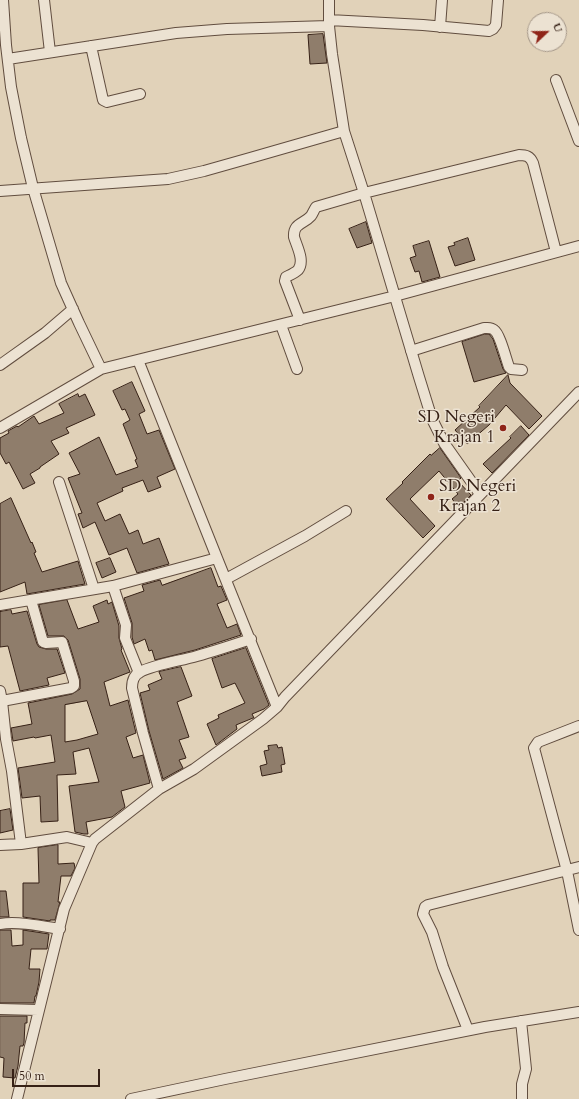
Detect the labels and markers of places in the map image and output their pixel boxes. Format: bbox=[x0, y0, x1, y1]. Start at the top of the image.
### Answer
place label: SD Negeri Krajan 1 bbox=[418, 408, 495, 448]
marker: SD Negeri Krajan 1 bbox=[498, 423, 508, 433]
place label: SD Negeri Krajan 2 bbox=[439, 477, 516, 517]
marker: SD Negeri Krajan 2 bbox=[426, 492, 436, 502]

